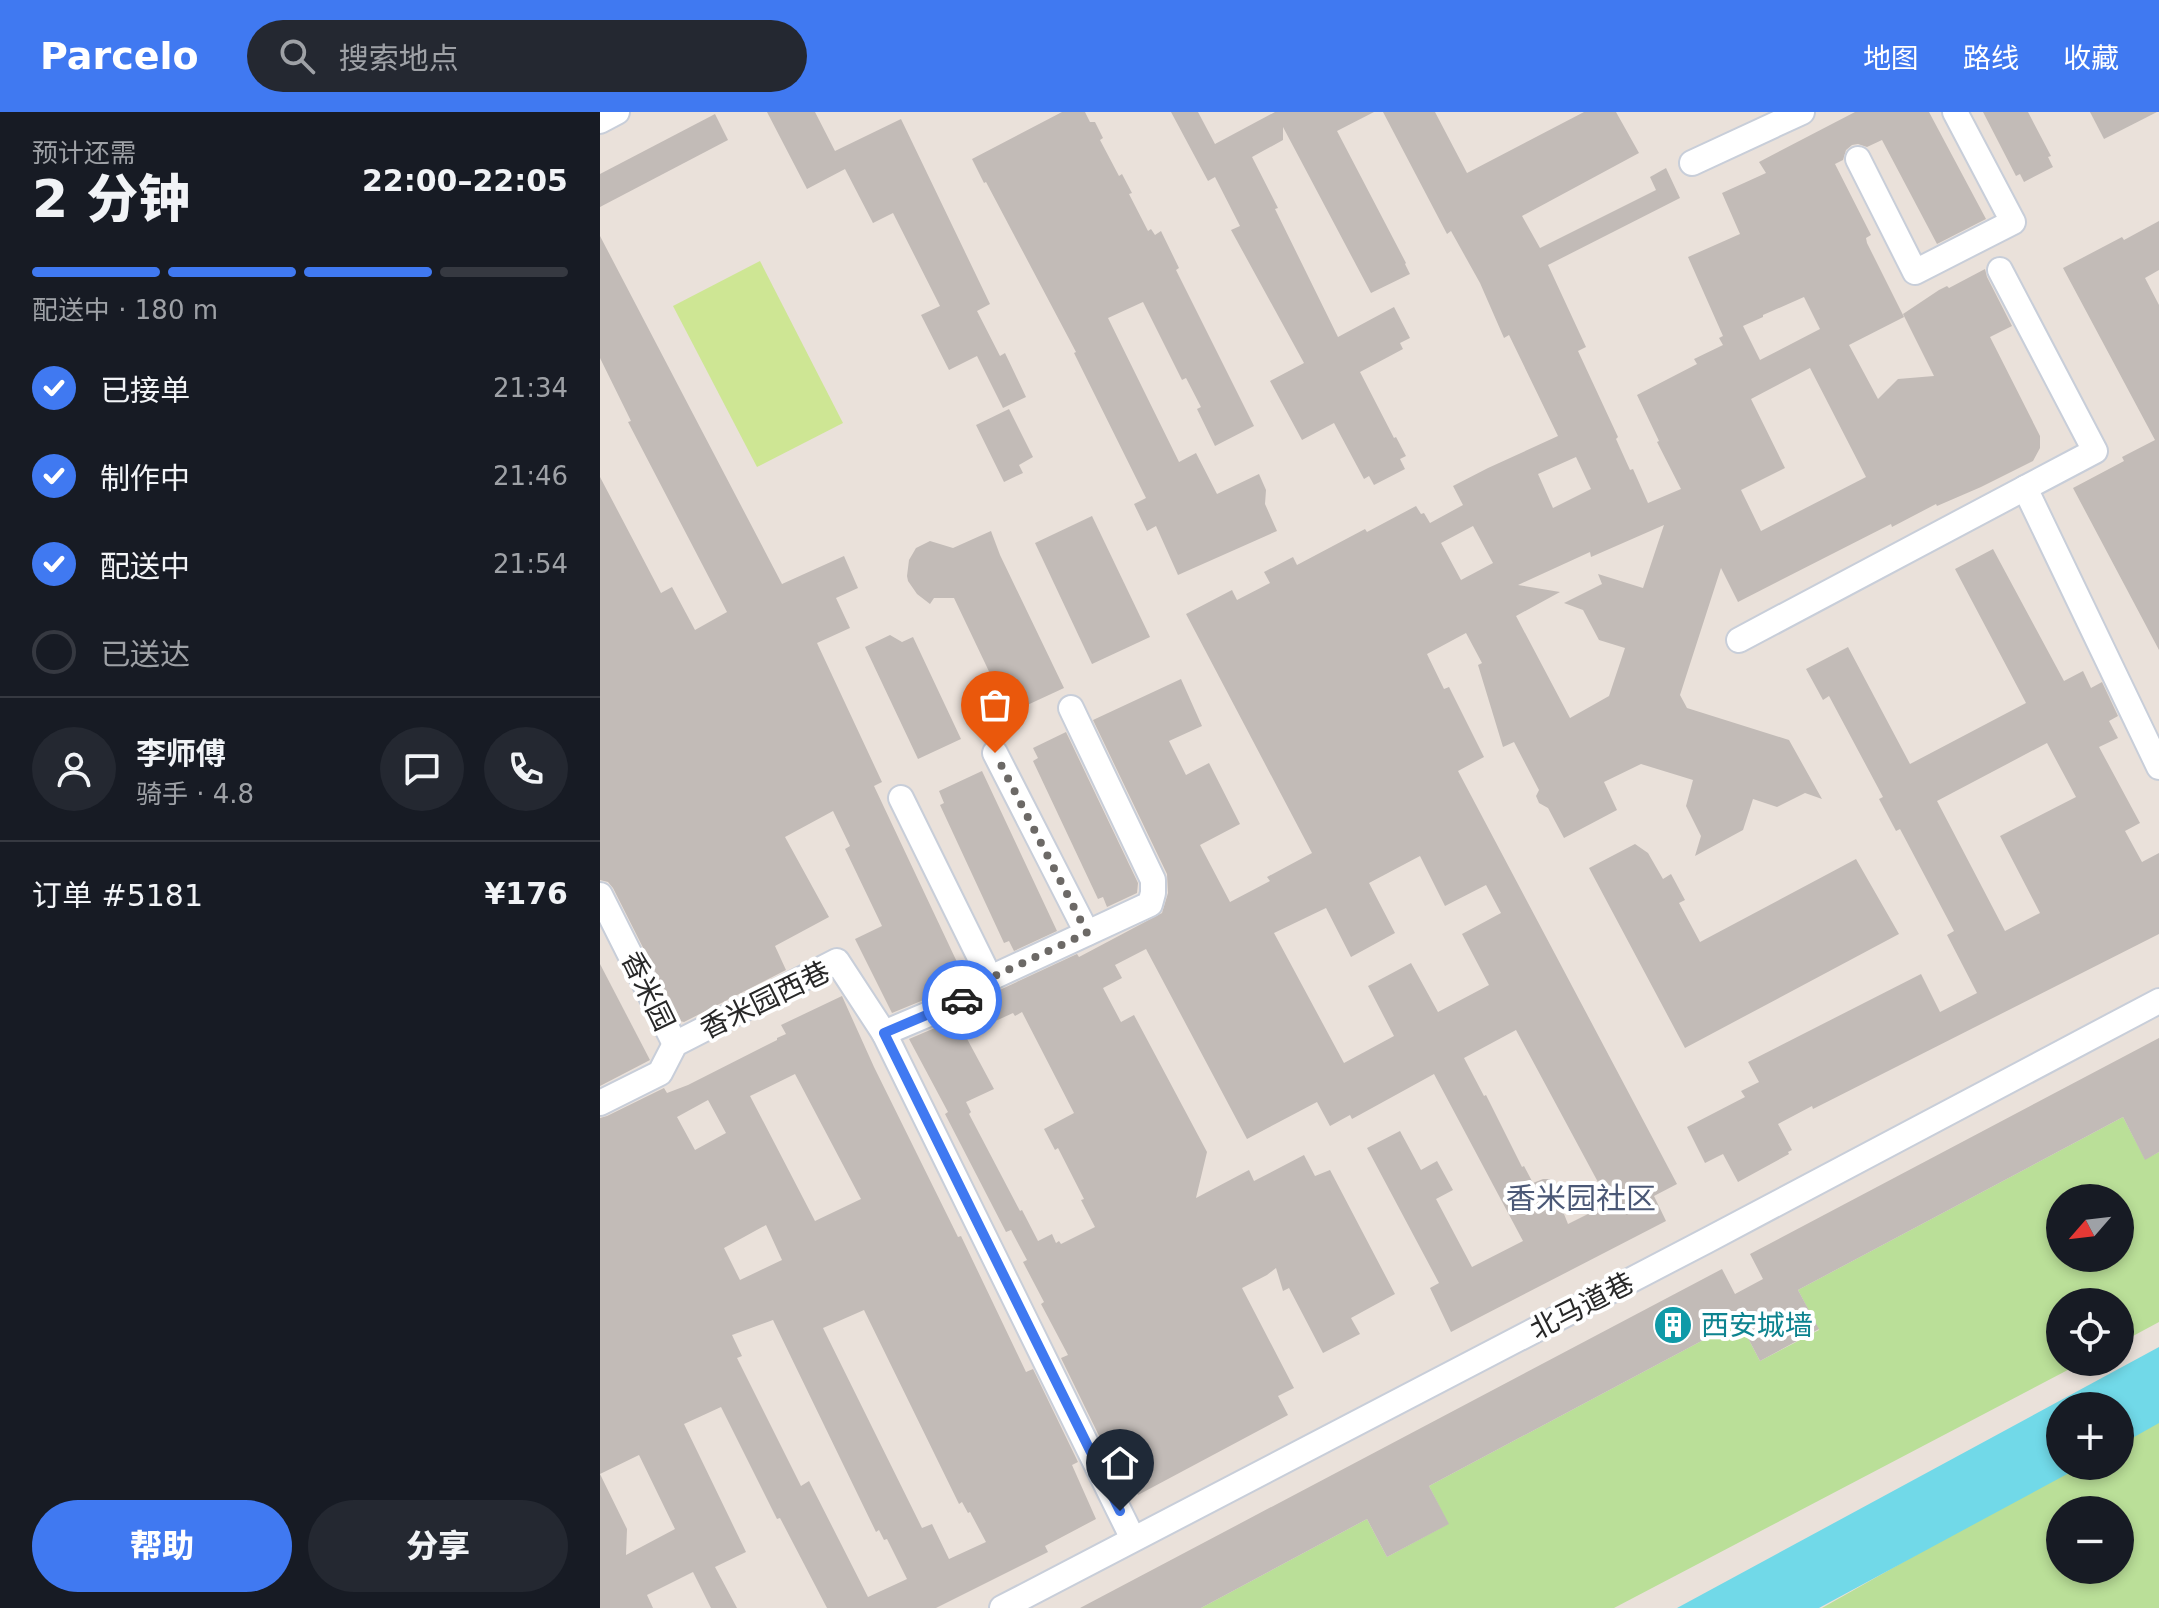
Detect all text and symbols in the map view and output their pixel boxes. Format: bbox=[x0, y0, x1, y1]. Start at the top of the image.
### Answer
search box bbox=[247, 20, 807, 92]
text: Parcelo bbox=[40, 34, 199, 78]
icon: search bbox=[275, 34, 319, 78]
text: 搜索地点 bbox=[339, 41, 459, 76]
text: 地图 bbox=[1863, 42, 1919, 75]
text: 路线 bbox=[1963, 42, 2019, 75]
text: 收藏 bbox=[2063, 42, 2119, 75]
text: 预计还需 bbox=[32, 138, 136, 168]
text: 22:00–22:05 bbox=[362, 163, 568, 198]
text: 2 分钟 bbox=[32, 169, 190, 229]
text: 配送中 · 180 m bbox=[32, 295, 218, 325]
icon: check bbox=[32, 366, 76, 410]
text: 已接单 bbox=[100, 373, 190, 408]
text: 21:34 bbox=[493, 373, 568, 403]
icon: check bbox=[32, 454, 76, 498]
text: 制作中 bbox=[100, 461, 190, 496]
text: 21:46 bbox=[493, 461, 568, 491]
icon: check bbox=[32, 542, 76, 586]
text: 配送中 bbox=[100, 549, 190, 584]
text: 21:54 bbox=[493, 549, 568, 579]
text: 已送达 bbox=[100, 637, 190, 672]
pin bbox=[961, 671, 1029, 753]
icon: bag bbox=[973, 683, 1017, 727]
button: person bbox=[32, 727, 116, 811]
button: chat bbox=[380, 727, 464, 811]
button: phone bbox=[484, 727, 568, 811]
text: 李师傅 bbox=[136, 736, 226, 771]
text: 骑手 · 4.8 bbox=[136, 779, 254, 809]
text: ¥176 bbox=[485, 876, 568, 911]
text: 订单 #5181 bbox=[32, 878, 203, 913]
street label: 香米园 bbox=[615, 946, 681, 1036]
street label: 香米园西巷 bbox=[695, 954, 835, 1046]
courier bbox=[922, 960, 1002, 1040]
icon: car bbox=[940, 978, 984, 1022]
district label: 香米园社区 bbox=[1506, 1181, 1656, 1216]
north arrow bbox=[2046, 1184, 2134, 1272]
map controls bbox=[2046, 1184, 2134, 1584]
street label: 北马道巷 bbox=[1525, 1266, 1639, 1346]
button: locate bbox=[2046, 1288, 2134, 1376]
building icon: 西安城墙 bbox=[1652, 1304, 1694, 1346]
place label: 西安城墙 bbox=[1701, 1309, 1813, 1342]
button: + bbox=[2046, 1392, 2134, 1480]
pin bbox=[1086, 1429, 1154, 1511]
icon: home bbox=[1098, 1441, 1142, 1485]
button: − bbox=[2046, 1496, 2134, 1584]
button: 帮助 bbox=[32, 1500, 292, 1592]
button: 分享 bbox=[308, 1500, 568, 1592]

